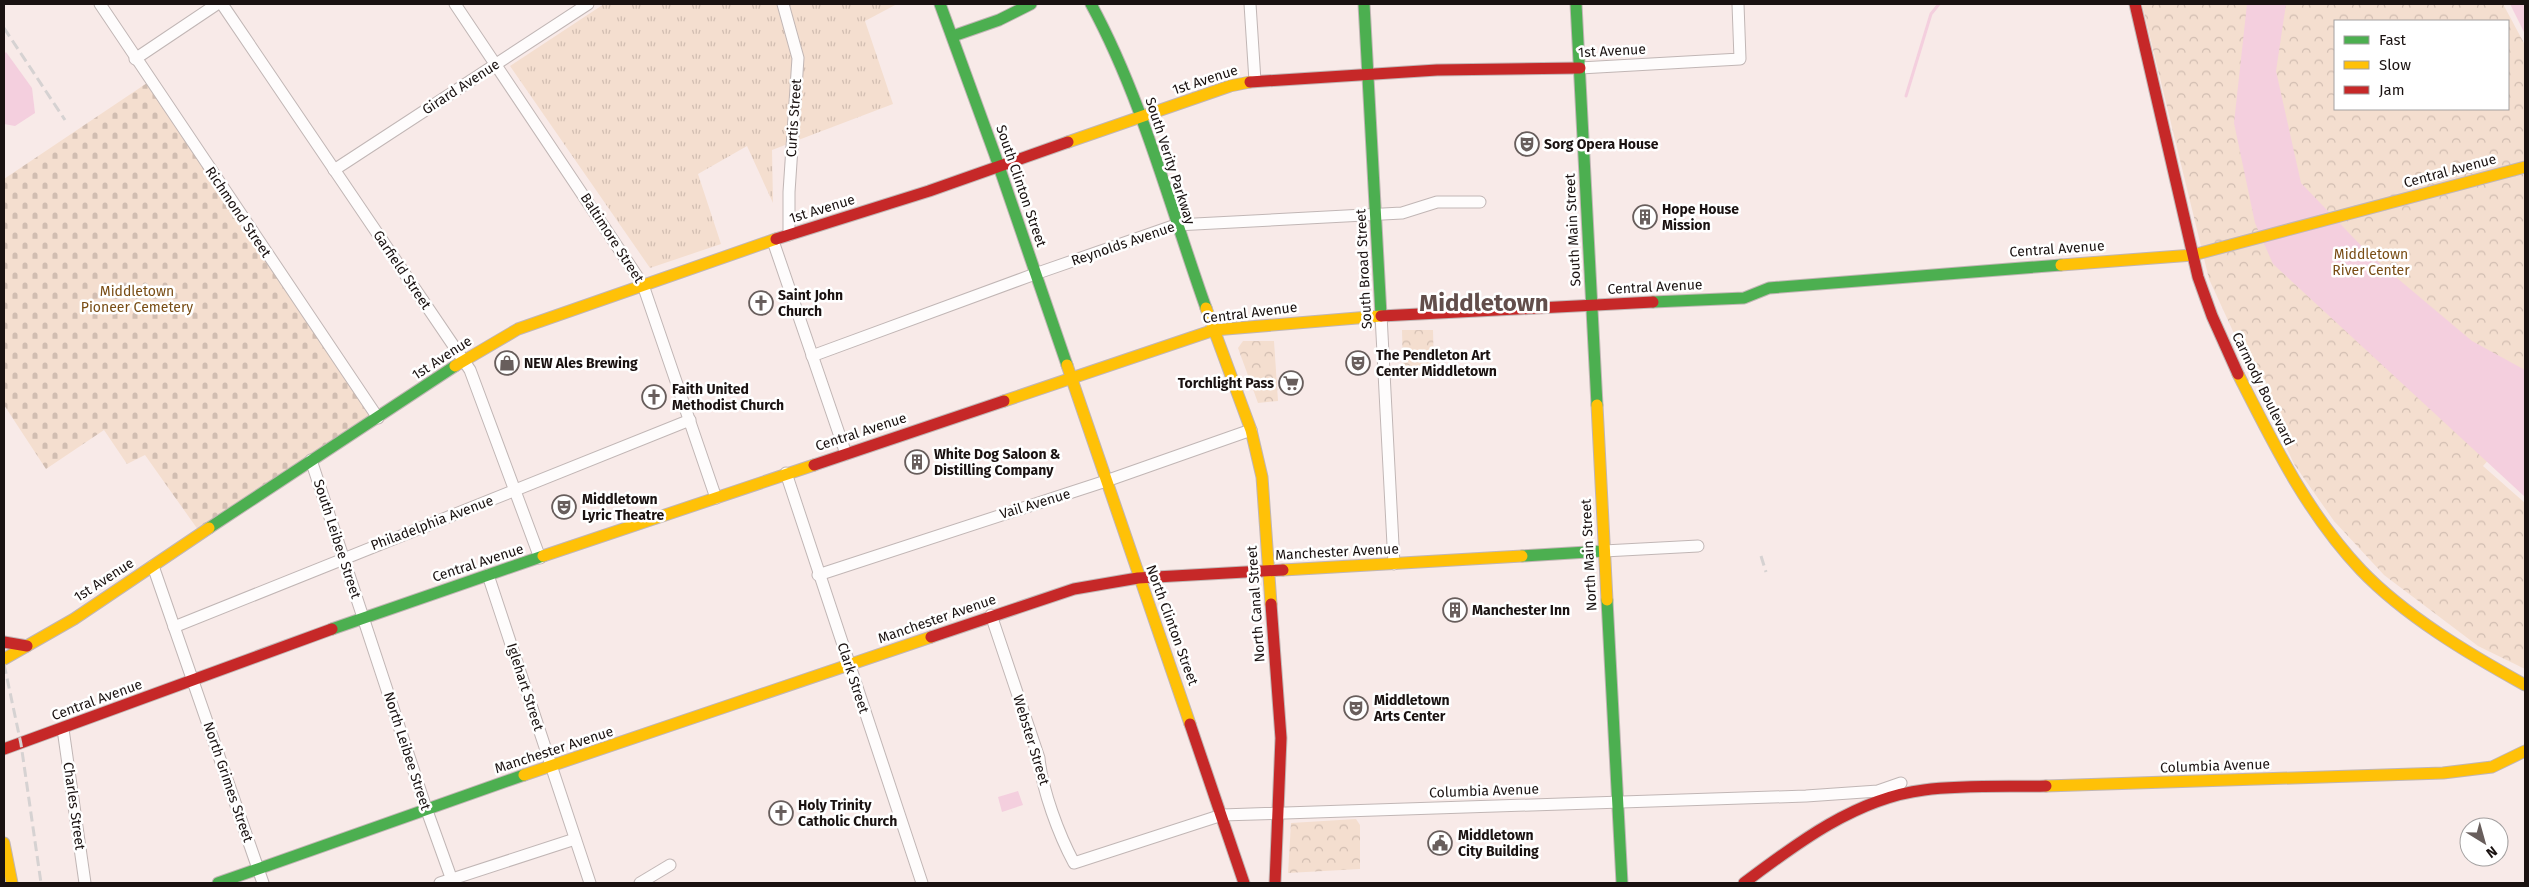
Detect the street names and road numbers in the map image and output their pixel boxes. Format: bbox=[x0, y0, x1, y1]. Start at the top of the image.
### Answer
street label: 1st Avenue bbox=[1578, 41, 1646, 61]
street label: Girard Avenue bbox=[419, 56, 503, 118]
street label: 1st Avenue bbox=[1170, 61, 1240, 99]
street label: Curtis Street bbox=[783, 77, 805, 158]
street label: South Verity Parkway bbox=[1141, 95, 1199, 227]
street label: South Clinton Street bbox=[992, 123, 1050, 250]
street label: Central Avenue bbox=[2402, 150, 2498, 192]
street label: Richmond Street bbox=[201, 163, 275, 261]
street label: South Main Street bbox=[1561, 172, 1584, 287]
street label: Baltimore Street bbox=[577, 190, 648, 287]
street label: 1st Avenue bbox=[787, 191, 857, 227]
street label: South Broad Street bbox=[1352, 208, 1376, 329]
street label: Reynolds Avenue bbox=[1069, 218, 1177, 270]
street label: Garfield Street bbox=[369, 227, 435, 314]
street label: Central Avenue bbox=[2009, 237, 2105, 261]
street label: Central Avenue bbox=[1607, 276, 1703, 298]
street label: Central Avenue bbox=[1202, 299, 1298, 327]
street label: Carmody Boulevard bbox=[2228, 330, 2298, 448]
street label: 1st Avenue bbox=[409, 332, 475, 384]
street label: Central Avenue bbox=[813, 409, 909, 455]
street label: South Leibee Street bbox=[310, 477, 365, 602]
street label: Vail Avenue bbox=[998, 485, 1072, 523]
street label: Philadelphia Avenue bbox=[368, 492, 496, 554]
street label: North Main Street bbox=[1578, 497, 1600, 612]
street label: Central Avenue bbox=[430, 540, 526, 586]
street label: Manchester Avenue bbox=[1275, 540, 1399, 564]
street label: North Canal Street bbox=[1243, 544, 1269, 663]
street label: 1st Avenue bbox=[71, 554, 137, 606]
street label: North Clinton Street bbox=[1142, 562, 1202, 688]
street label: Manchester Avenue bbox=[876, 591, 998, 647]
street label: Clark Street bbox=[834, 640, 873, 717]
street label: Iglehart Street bbox=[503, 641, 547, 734]
street label: Central Avenue bbox=[49, 676, 145, 724]
street label: North Leibee Street bbox=[380, 690, 434, 813]
street label: Webster Street bbox=[1009, 693, 1053, 788]
street label: North Grimes Street bbox=[199, 720, 257, 845]
street label: Manchester Avenue bbox=[492, 723, 616, 777]
street label: Columbia Avenue bbox=[2160, 756, 2270, 776]
street label: Charles Street bbox=[59, 761, 89, 852]
street label: Columbia Avenue bbox=[1429, 781, 1539, 801]

